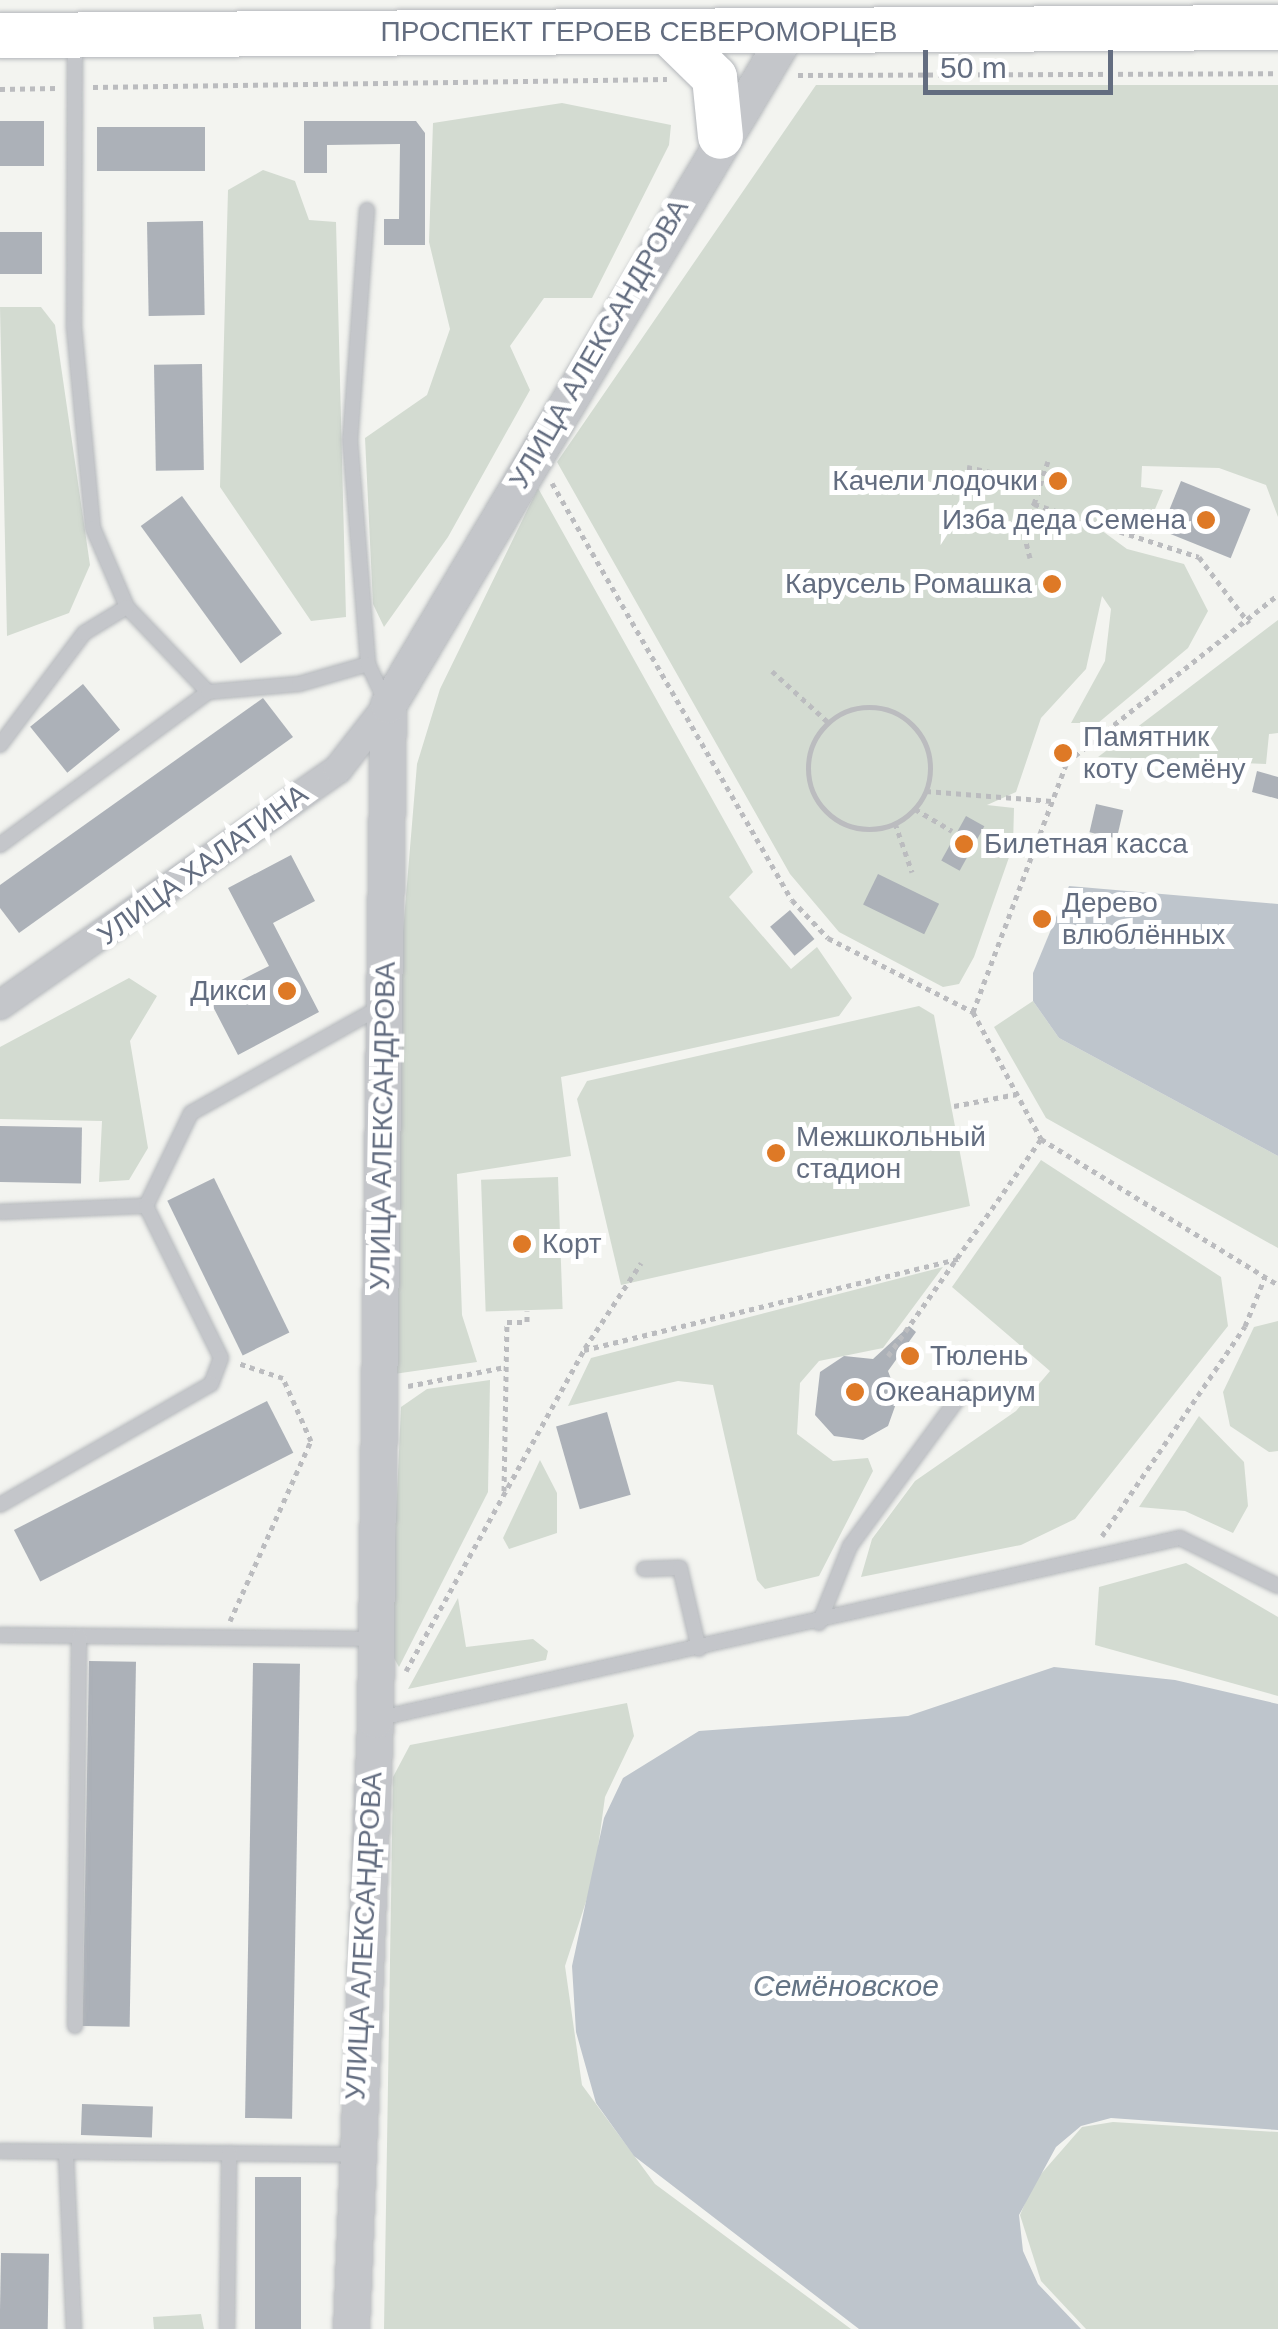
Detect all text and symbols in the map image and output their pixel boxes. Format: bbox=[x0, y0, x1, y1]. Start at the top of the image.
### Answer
street label: ПРОСПЕКТ ГЕРОЕВ СЕВЕРОМОРЦЕВ bbox=[381, 15, 897, 49]
scale bar bbox=[928, 30, 1118, 92]
text: 50 m bbox=[940, 51, 1007, 84]
street label: УЛИЦА АЛЕКСАНДРОВА bbox=[502, 193, 696, 495]
place label: Качели лодочки bbox=[832, 464, 1038, 498]
marker: Качели лодочки bbox=[1047, 470, 1069, 492]
place label: Изба деда Семена bbox=[942, 503, 1186, 537]
marker: Изба деда Семена bbox=[1195, 509, 1217, 531]
place label: Карусель Ромашка bbox=[785, 567, 1032, 601]
marker: Карусель Ромашка bbox=[1041, 573, 1063, 595]
place label: Памятник коту Семёну bbox=[1083, 720, 1246, 786]
marker: Памятник коту Семёну bbox=[1052, 742, 1074, 764]
street label: УЛИЦА ХАЛАТИНА bbox=[91, 778, 315, 952]
place label: Билетная касса bbox=[984, 827, 1188, 861]
marker: Билетная касса bbox=[953, 833, 975, 855]
place label: Дерево влюблённых bbox=[1062, 886, 1225, 952]
marker: Дерево влюблённых bbox=[1031, 908, 1053, 930]
street label: УЛИЦА АЛЕКСАНДРОВА bbox=[363, 961, 403, 1291]
place label: Дикси bbox=[190, 974, 267, 1008]
marker: Дикси bbox=[276, 980, 298, 1002]
place label: Межшкольный стадион bbox=[796, 1120, 986, 1186]
marker: Межшкольный стадион bbox=[765, 1142, 787, 1164]
place label: Корт bbox=[542, 1227, 602, 1261]
marker: Корт bbox=[511, 1233, 533, 1255]
place label: Тюлень bbox=[930, 1339, 1028, 1373]
marker: Тюлень bbox=[899, 1345, 921, 1367]
place label: Океанариум bbox=[875, 1375, 1036, 1409]
marker: Океанариум bbox=[844, 1381, 866, 1403]
street label: УЛИЦА АЛЕКСАНДРОВА bbox=[339, 1771, 389, 2101]
water label: Семёновское bbox=[753, 1968, 939, 2004]

